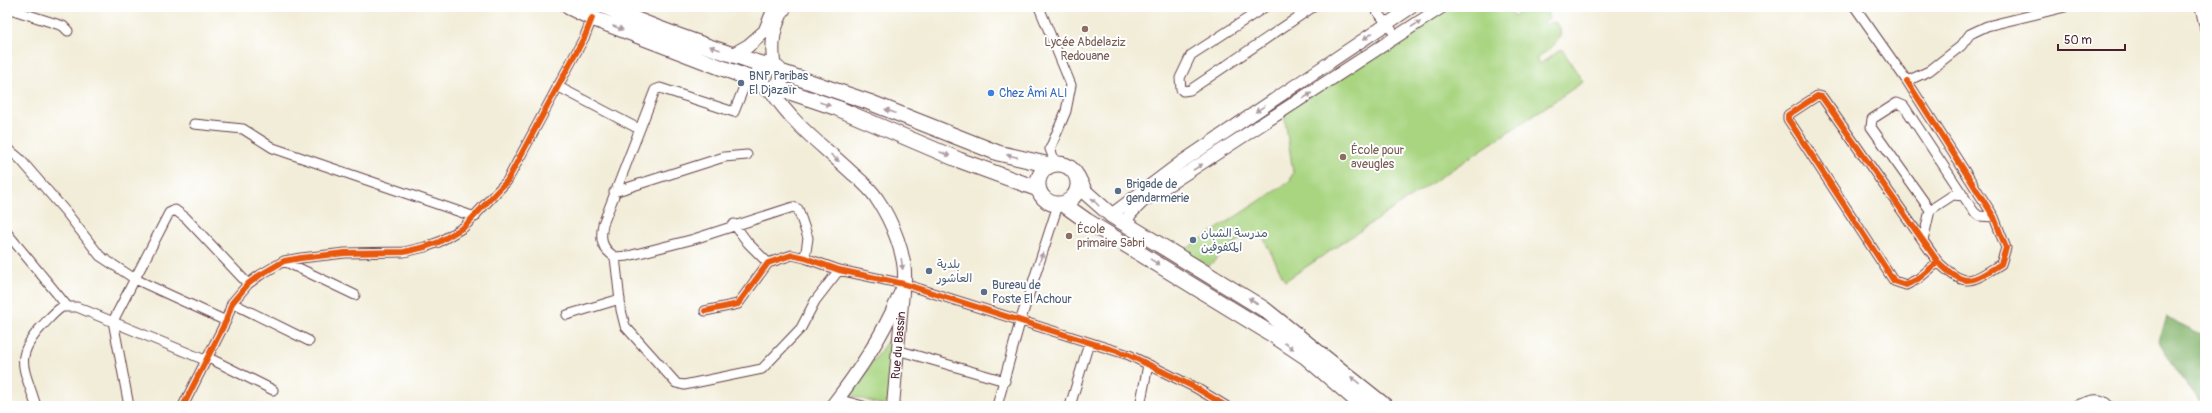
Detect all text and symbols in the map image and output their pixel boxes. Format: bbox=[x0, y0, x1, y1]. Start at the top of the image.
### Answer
one-way arrow bbox=[1410, 21, 1421, 28]
marker: Lycée Abdelaziz Redouane bbox=[1080, 24, 1090, 34]
one-way arrow bbox=[612, 26, 624, 32]
scale bar bbox=[2058, 26, 2125, 52]
one-way arrow bbox=[1362, 33, 1374, 40]
text: 50 m bbox=[2064, 33, 2092, 48]
place label: Lycée Abdelaziz Redouane bbox=[1044, 35, 1126, 64]
one-way arrow bbox=[709, 45, 721, 51]
place label: BNP Paribas El Djazaïr bbox=[749, 69, 809, 98]
marker: BNP Paribas El Djazaïr bbox=[736, 78, 746, 88]
place label: Chez Âmi ALI bbox=[999, 85, 1067, 101]
marker: Chez Âmi ALI bbox=[986, 88, 996, 98]
one-way arrow bbox=[1302, 92, 1312, 100]
one-way arrow bbox=[820, 102, 832, 108]
one-way arrow bbox=[1255, 105, 1265, 113]
one-way arrow bbox=[884, 107, 896, 113]
place label: École pour aveugles bbox=[1351, 142, 1405, 172]
one-way arrow bbox=[940, 151, 952, 157]
marker: École pour aveugles bbox=[1338, 152, 1348, 162]
one-way arrow bbox=[829, 153, 840, 162]
one-way arrow bbox=[1006, 153, 1018, 159]
one-way arrow bbox=[1193, 163, 1203, 171]
place label: Brigade de gendarmerie bbox=[1126, 177, 1189, 206]
marker: Brigade de gendarmerie bbox=[1113, 186, 1123, 196]
one-way arrow bbox=[1090, 197, 1100, 207]
place label: École primaire Sabri bbox=[1077, 221, 1145, 251]
place label: مدرسة الشبان المكفوفين bbox=[1201, 226, 1268, 255]
marker: École primaire Sabri bbox=[1064, 231, 1074, 241]
marker: مدرسة الشبان المكفوفين bbox=[1188, 235, 1198, 245]
one-way arrow bbox=[1038, 251, 1044, 263]
place label: بلدية العاشور bbox=[936, 257, 972, 286]
one-way arrow bbox=[899, 258, 905, 270]
one-way arrow bbox=[1149, 259, 1161, 266]
marker: بلدية العاشور bbox=[924, 266, 934, 276]
place label: Bureau de Poste El Achour bbox=[992, 278, 1072, 307]
marker: Bureau de Poste El Achour bbox=[979, 287, 989, 297]
one-way arrow bbox=[1247, 297, 1258, 305]
street label: Rue du Bassin bbox=[888, 311, 909, 380]
one-way arrow bbox=[1284, 342, 1294, 350]
one-way arrow bbox=[1350, 376, 1361, 385]

